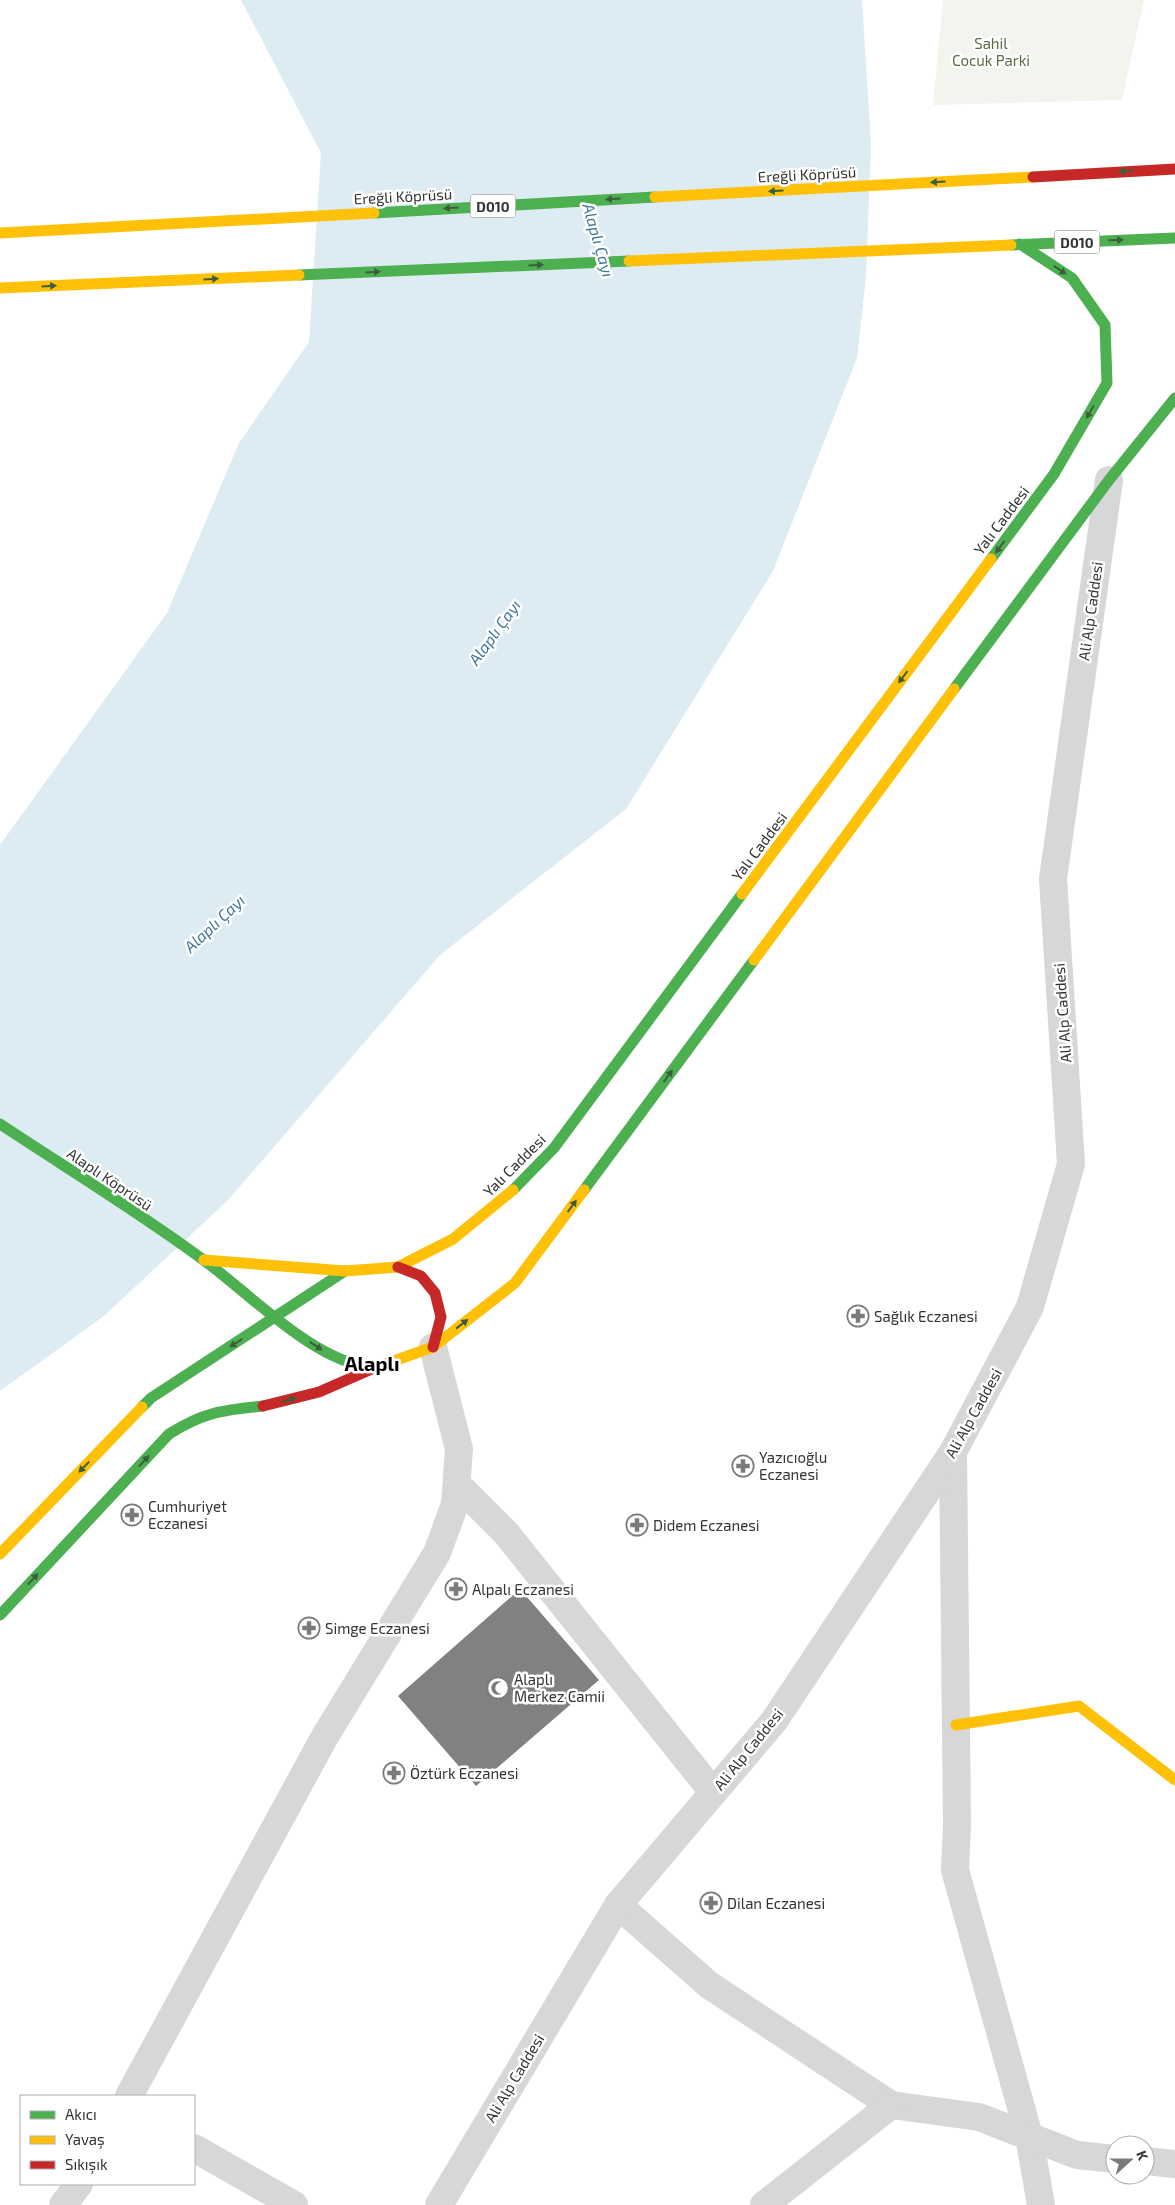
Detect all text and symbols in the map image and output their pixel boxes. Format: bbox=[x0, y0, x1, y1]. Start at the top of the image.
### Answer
park label: Sahil Cocuk Parki bbox=[952, 34, 1030, 69]
street label: Ereğli Köprüsü bbox=[757, 162, 857, 186]
one-way arrow bbox=[1118, 168, 1134, 176]
one-way arrow bbox=[930, 178, 946, 186]
street label: Ereğli Köprüsü bbox=[353, 184, 453, 208]
one-way arrow bbox=[767, 187, 783, 195]
road number: D010 bbox=[470, 195, 516, 218]
one-way arrow bbox=[605, 196, 621, 204]
water label: Alaplı Çayı bbox=[578, 200, 619, 279]
one-way arrow bbox=[443, 205, 459, 213]
road number: D010 bbox=[1054, 230, 1100, 253]
one-way arrow bbox=[1108, 236, 1124, 244]
one-way arrow bbox=[528, 260, 544, 268]
one-way arrow bbox=[1054, 266, 1067, 275]
one-way arrow bbox=[366, 267, 382, 275]
one-way arrow bbox=[203, 274, 219, 282]
one-way arrow bbox=[41, 282, 57, 290]
one-way arrow bbox=[1086, 405, 1095, 418]
street label: Yalı Caddesi bbox=[969, 482, 1033, 558]
one-way arrow bbox=[995, 540, 1005, 554]
street label: Ali Alp Caddesi bbox=[1074, 560, 1106, 662]
water label: Alaplı Çayı bbox=[463, 596, 525, 670]
one-way arrow bbox=[898, 670, 908, 684]
street label: Yalı Caddesi bbox=[727, 808, 791, 884]
water label: Alaplı Çayı bbox=[179, 890, 249, 957]
street label: Ali Alp Caddesi bbox=[1050, 963, 1074, 1063]
one-way arrow bbox=[663, 1069, 673, 1083]
street label: Yalı Caddesi bbox=[479, 1130, 549, 1200]
street label: Alaplı Köprüsü bbox=[64, 1144, 156, 1214]
one-way arrow bbox=[566, 1200, 577, 1213]
pharmacy icon: Sağlık Eczanesi bbox=[846, 1304, 870, 1328]
place label: Sağlık Eczanesi bbox=[874, 1307, 978, 1325]
one-way arrow bbox=[455, 1319, 468, 1330]
one-way arrow bbox=[230, 1338, 243, 1348]
one-way arrow bbox=[309, 1342, 323, 1351]
district label: Alaplı bbox=[344, 1351, 400, 1375]
street label: Ali Alp Caddesi bbox=[941, 1365, 1005, 1461]
one-way arrow bbox=[281, 1396, 296, 1404]
place label: Yazıcıoğlu Eczanesi bbox=[759, 1448, 827, 1483]
pharmacy icon: Yazıcıoğlu Eczanesi bbox=[731, 1454, 755, 1478]
one-way arrow bbox=[138, 1455, 150, 1467]
one-way arrow bbox=[78, 1460, 90, 1472]
place label: Cumhuriyet Eczanesi bbox=[148, 1497, 227, 1532]
pharmacy icon: Cumhuriyet Eczanesi bbox=[120, 1503, 144, 1527]
pharmacy icon: Didem Eczanesi bbox=[625, 1513, 649, 1537]
place label: Didem Eczanesi bbox=[653, 1516, 760, 1534]
one-way arrow bbox=[27, 1574, 39, 1586]
pharmacy icon: Alpalı Eczanesi bbox=[444, 1577, 468, 1601]
place label: Alpalı Eczanesi bbox=[472, 1580, 574, 1598]
pharmacy icon: Simge Eczanesi bbox=[297, 1616, 321, 1640]
place label: Simge Eczanesi bbox=[325, 1619, 430, 1637]
place label: Alaplı Merkez Camii bbox=[514, 1670, 605, 1705]
mosque icon: Alaplı Merkez Camii bbox=[486, 1676, 510, 1700]
street label: Ali Alp Caddesi bbox=[710, 1705, 786, 1793]
pharmacy icon: Öztürk Eczanesi bbox=[382, 1761, 406, 1785]
place label: Öztürk Eczanesi bbox=[410, 1764, 519, 1782]
pharmacy icon: Dilan Eczanesi bbox=[699, 1891, 723, 1915]
place label: Dilan Eczanesi bbox=[727, 1894, 825, 1912]
street label: Ali Alp Caddesi bbox=[481, 2031, 547, 2125]
legend bbox=[20, 2095, 195, 2185]
text: Akıcı bbox=[65, 2105, 97, 2123]
text: Yavaş bbox=[65, 2130, 105, 2149]
north arrow bbox=[1105, 2135, 1155, 2185]
text: K bbox=[1133, 2148, 1152, 2162]
text: Sıkışık bbox=[65, 2155, 108, 2174]

